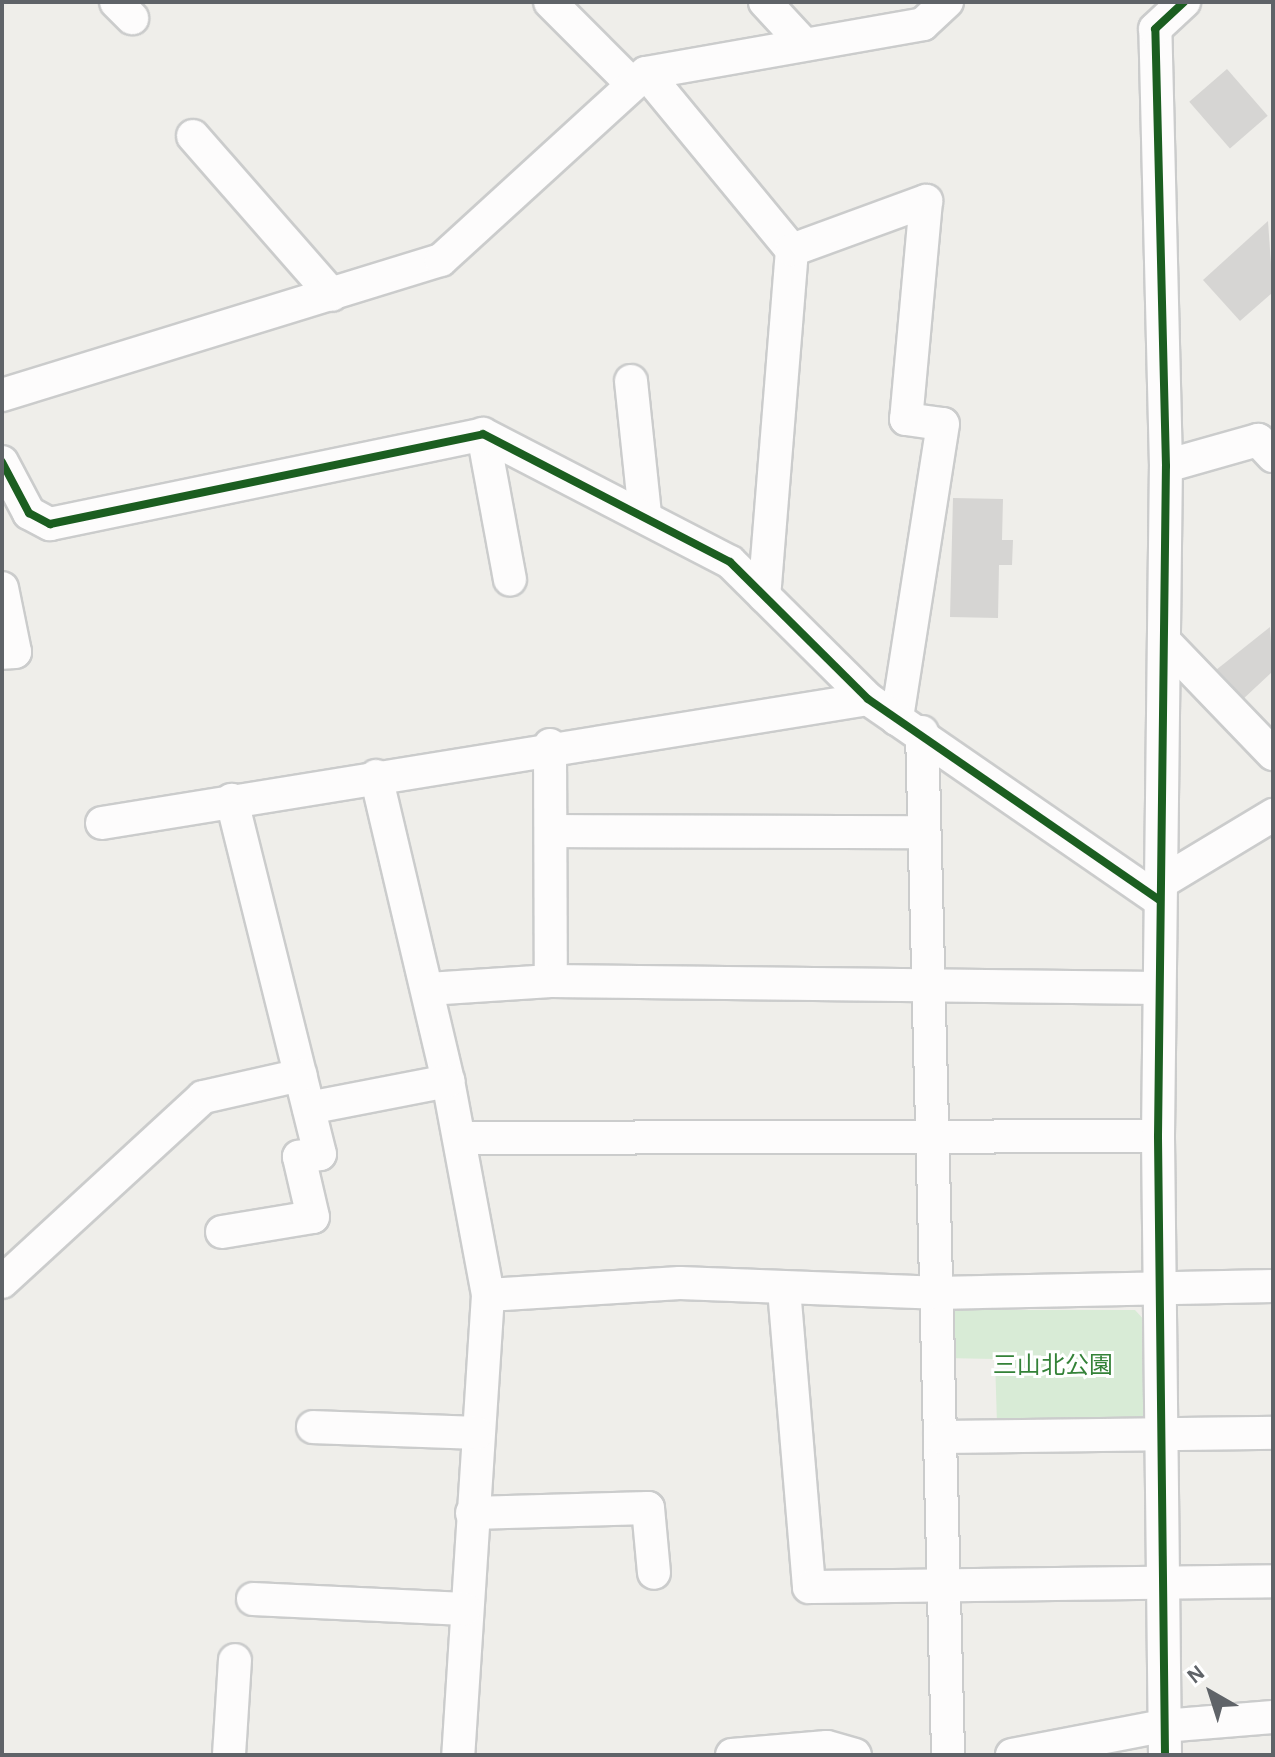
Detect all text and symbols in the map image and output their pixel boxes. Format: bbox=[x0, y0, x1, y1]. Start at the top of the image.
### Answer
park label: 三山北公園 bbox=[993, 1353, 1113, 1381]
north arrow bbox=[1171, 1653, 1251, 1733]
text: N bbox=[1183, 1661, 1209, 1688]

